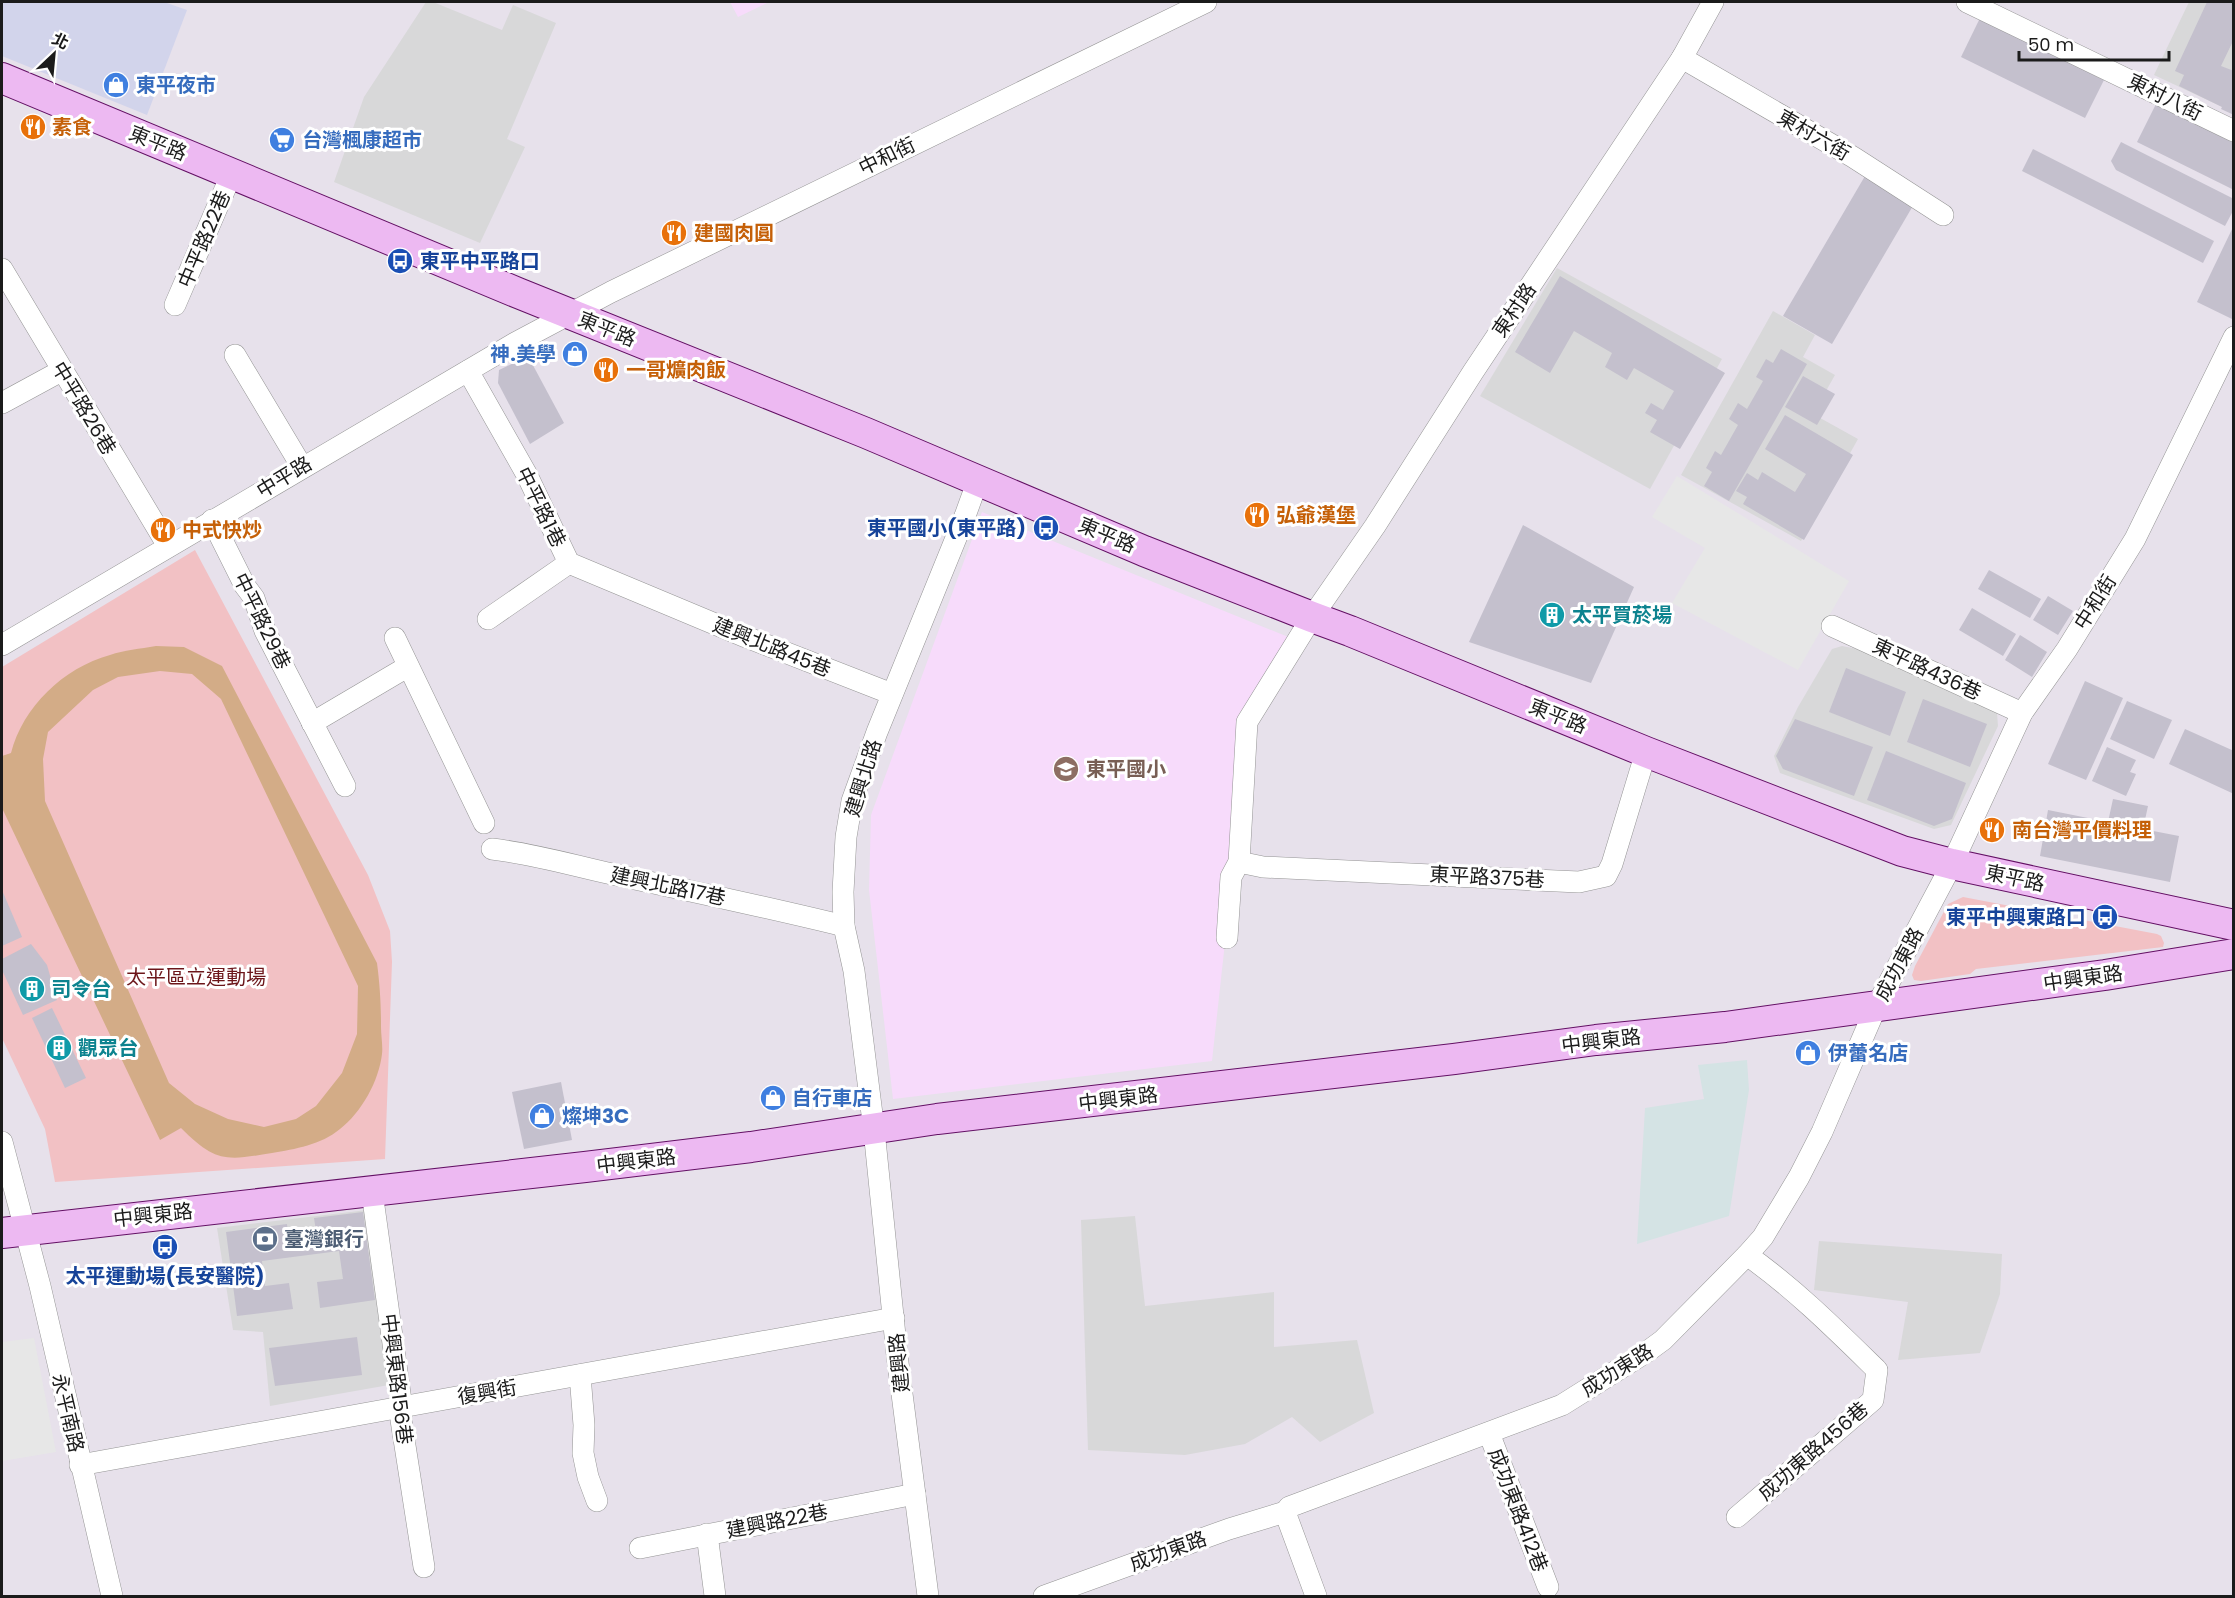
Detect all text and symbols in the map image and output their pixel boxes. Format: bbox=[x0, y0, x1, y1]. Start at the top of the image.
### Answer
north arrow bbox=[24, 24, 84, 84]
scale bar bbox=[2019, 24, 2169, 62]
text: 北 bbox=[48, 27, 73, 55]
text: 50 m bbox=[2028, 32, 2074, 57]
street label: 東村八街 bbox=[2123, 67, 2207, 127]
shop icon: 東平夜市 bbox=[101, 70, 131, 100]
place label: 東平夜市 bbox=[136, 71, 216, 99]
street label: 東村六街 bbox=[1772, 103, 1856, 167]
restaurant icon: 素食 bbox=[18, 112, 48, 142]
place label: 素食 bbox=[52, 113, 92, 141]
street label: 東平路 bbox=[125, 119, 191, 167]
supermarket icon: 台灣楓康超市 bbox=[267, 125, 297, 155]
place label: 台灣楓康超市 bbox=[302, 126, 422, 154]
street label: 中和街 bbox=[854, 130, 920, 182]
street label: 中平路22巷 bbox=[171, 186, 237, 292]
restaurant icon: 建國肉圓 bbox=[659, 218, 689, 248]
place label: 建國肉圓 bbox=[694, 219, 774, 247]
bus stop icon: 東平中平路口 bbox=[385, 246, 415, 276]
place label: 東平中平路口 bbox=[420, 247, 540, 275]
street label: 東村路 bbox=[1486, 277, 1542, 343]
street label: 東平路 bbox=[574, 305, 640, 353]
shop icon: 神.美學 bbox=[560, 339, 590, 369]
place label: 神.美學 bbox=[490, 340, 556, 368]
restaurant icon: 一哥爌肉飯 bbox=[591, 355, 621, 385]
street label: 中平路26巷 bbox=[45, 356, 123, 460]
place label: 一哥爌肉飯 bbox=[626, 356, 726, 384]
street label: 中平路 bbox=[251, 450, 317, 504]
street label: 中平路1巷 bbox=[509, 462, 573, 552]
restaurant icon: 弘爺漢堡 bbox=[1242, 500, 1272, 530]
place label: 弘爺漢堡 bbox=[1276, 501, 1356, 529]
street label: 東平路 bbox=[1074, 510, 1140, 560]
bus stop icon: 東平國小(東平路) bbox=[1031, 513, 1061, 543]
place label: 東平國小(東平路) bbox=[867, 514, 1026, 542]
restaurant icon: 中式快炒 bbox=[148, 515, 178, 545]
place label: 中式快炒 bbox=[182, 516, 262, 544]
street label: 中平路29巷 bbox=[227, 568, 297, 674]
street label: 中和街 bbox=[2067, 569, 2123, 635]
building icon: 太平買菸場 bbox=[1537, 600, 1567, 630]
place label: 太平買菸場 bbox=[1572, 601, 1672, 629]
street label: 建興北路45巷 bbox=[709, 611, 835, 683]
street label: 東平路436巷 bbox=[1868, 632, 1986, 706]
street label: 東平路 bbox=[1525, 692, 1591, 740]
street label: 建興北路 bbox=[838, 736, 888, 820]
school or university icon: 東平國小 bbox=[1051, 754, 1081, 784]
place label: 東平國小 bbox=[1086, 755, 1166, 783]
restaurant icon: 南台灣平價料理 bbox=[1977, 815, 2007, 845]
place label: 南台灣平價料理 bbox=[2012, 816, 2152, 844]
street label: 東平路 bbox=[1983, 858, 2047, 898]
street label: 建興北路17巷 bbox=[608, 860, 728, 912]
street label: 東平路375巷 bbox=[1429, 860, 1545, 894]
bus stop icon: 東平中興東路口 bbox=[2090, 902, 2120, 932]
place label: 東平中興東路口 bbox=[1946, 903, 2086, 931]
street label: 成功東路 bbox=[1868, 922, 1930, 1006]
street label: 中興東路 bbox=[2041, 959, 2125, 997]
park label: 太平區立運動場 bbox=[126, 963, 266, 991]
building icon: 司令台 bbox=[17, 974, 47, 1004]
place label: 司令台 bbox=[51, 975, 111, 1003]
street label: 中興東路 bbox=[1560, 1022, 1642, 1060]
building icon: 觀眾台 bbox=[44, 1033, 74, 1063]
place label: 觀眾台 bbox=[78, 1034, 138, 1062]
shop icon: 伊蕾名店 bbox=[1793, 1038, 1823, 1068]
place label: 伊蕾名店 bbox=[1828, 1039, 1908, 1067]
street label: 中興東路 bbox=[1077, 1080, 1159, 1118]
shop icon: 自行車店 bbox=[758, 1083, 788, 1113]
place label: 自行車店 bbox=[792, 1084, 872, 1112]
shop icon: 燦坤3C bbox=[527, 1101, 557, 1131]
place label: 燦坤3C bbox=[562, 1102, 629, 1130]
street label: 中興東路 bbox=[595, 1142, 677, 1180]
street label: 中興東路 bbox=[112, 1197, 194, 1233]
bank icon: 臺灣銀行 bbox=[250, 1224, 280, 1254]
place label: 臺灣銀行 bbox=[284, 1225, 364, 1253]
bus stop icon: 太平運動場(長安醫院) bbox=[150, 1232, 180, 1262]
place label: 太平運動場(長安醫院) bbox=[65, 1262, 265, 1290]
street label: 中興東路156巷 bbox=[375, 1312, 419, 1446]
street label: 建興路 bbox=[882, 1332, 916, 1394]
street label: 成功東路 bbox=[1576, 1337, 1658, 1403]
street label: 永平南路 bbox=[45, 1371, 91, 1455]
street label: 復興街 bbox=[455, 1373, 519, 1411]
street label: 成功東路456巷 bbox=[1752, 1395, 1874, 1507]
street label: 成功東路412巷 bbox=[1482, 1444, 1554, 1576]
street label: 建興路22巷 bbox=[724, 1497, 830, 1545]
street label: 成功東路 bbox=[1126, 1524, 1210, 1578]

